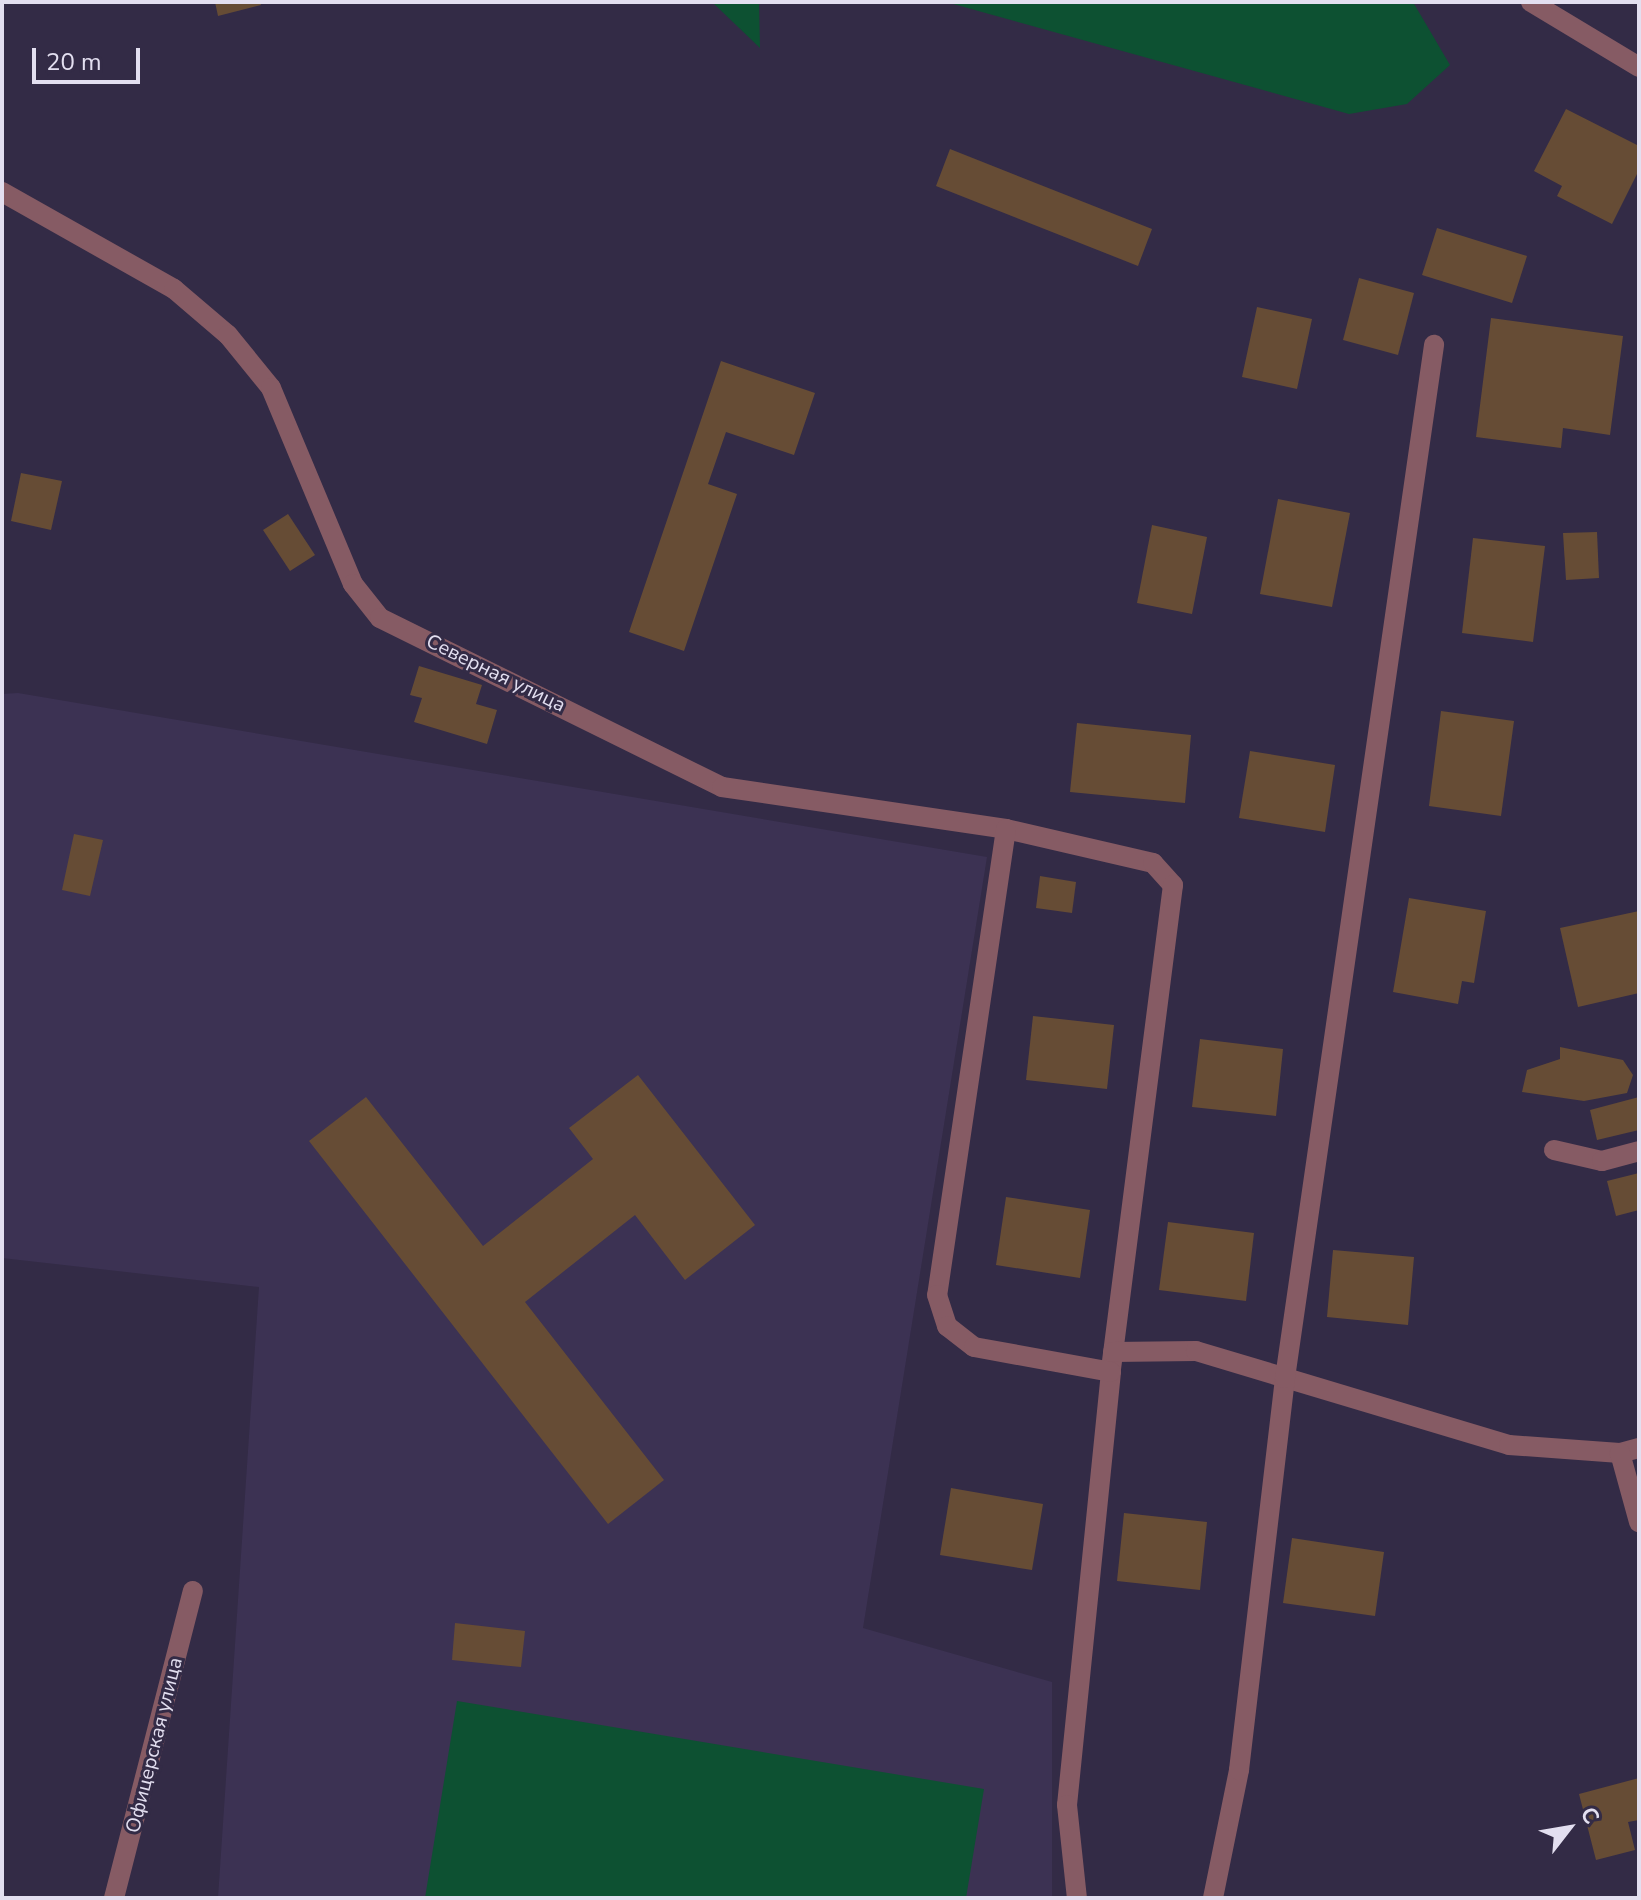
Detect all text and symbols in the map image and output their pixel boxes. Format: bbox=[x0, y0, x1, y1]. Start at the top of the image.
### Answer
scale bar bbox=[36, 32, 144, 82]
text: 20 m bbox=[46, 46, 102, 78]
street label: Северная улица bbox=[422, 629, 570, 717]
street label: Офицерская улица bbox=[121, 1655, 187, 1835]
north arrow bbox=[1529, 1788, 1609, 1868]
text: С bbox=[1573, 1801, 1606, 1830]

